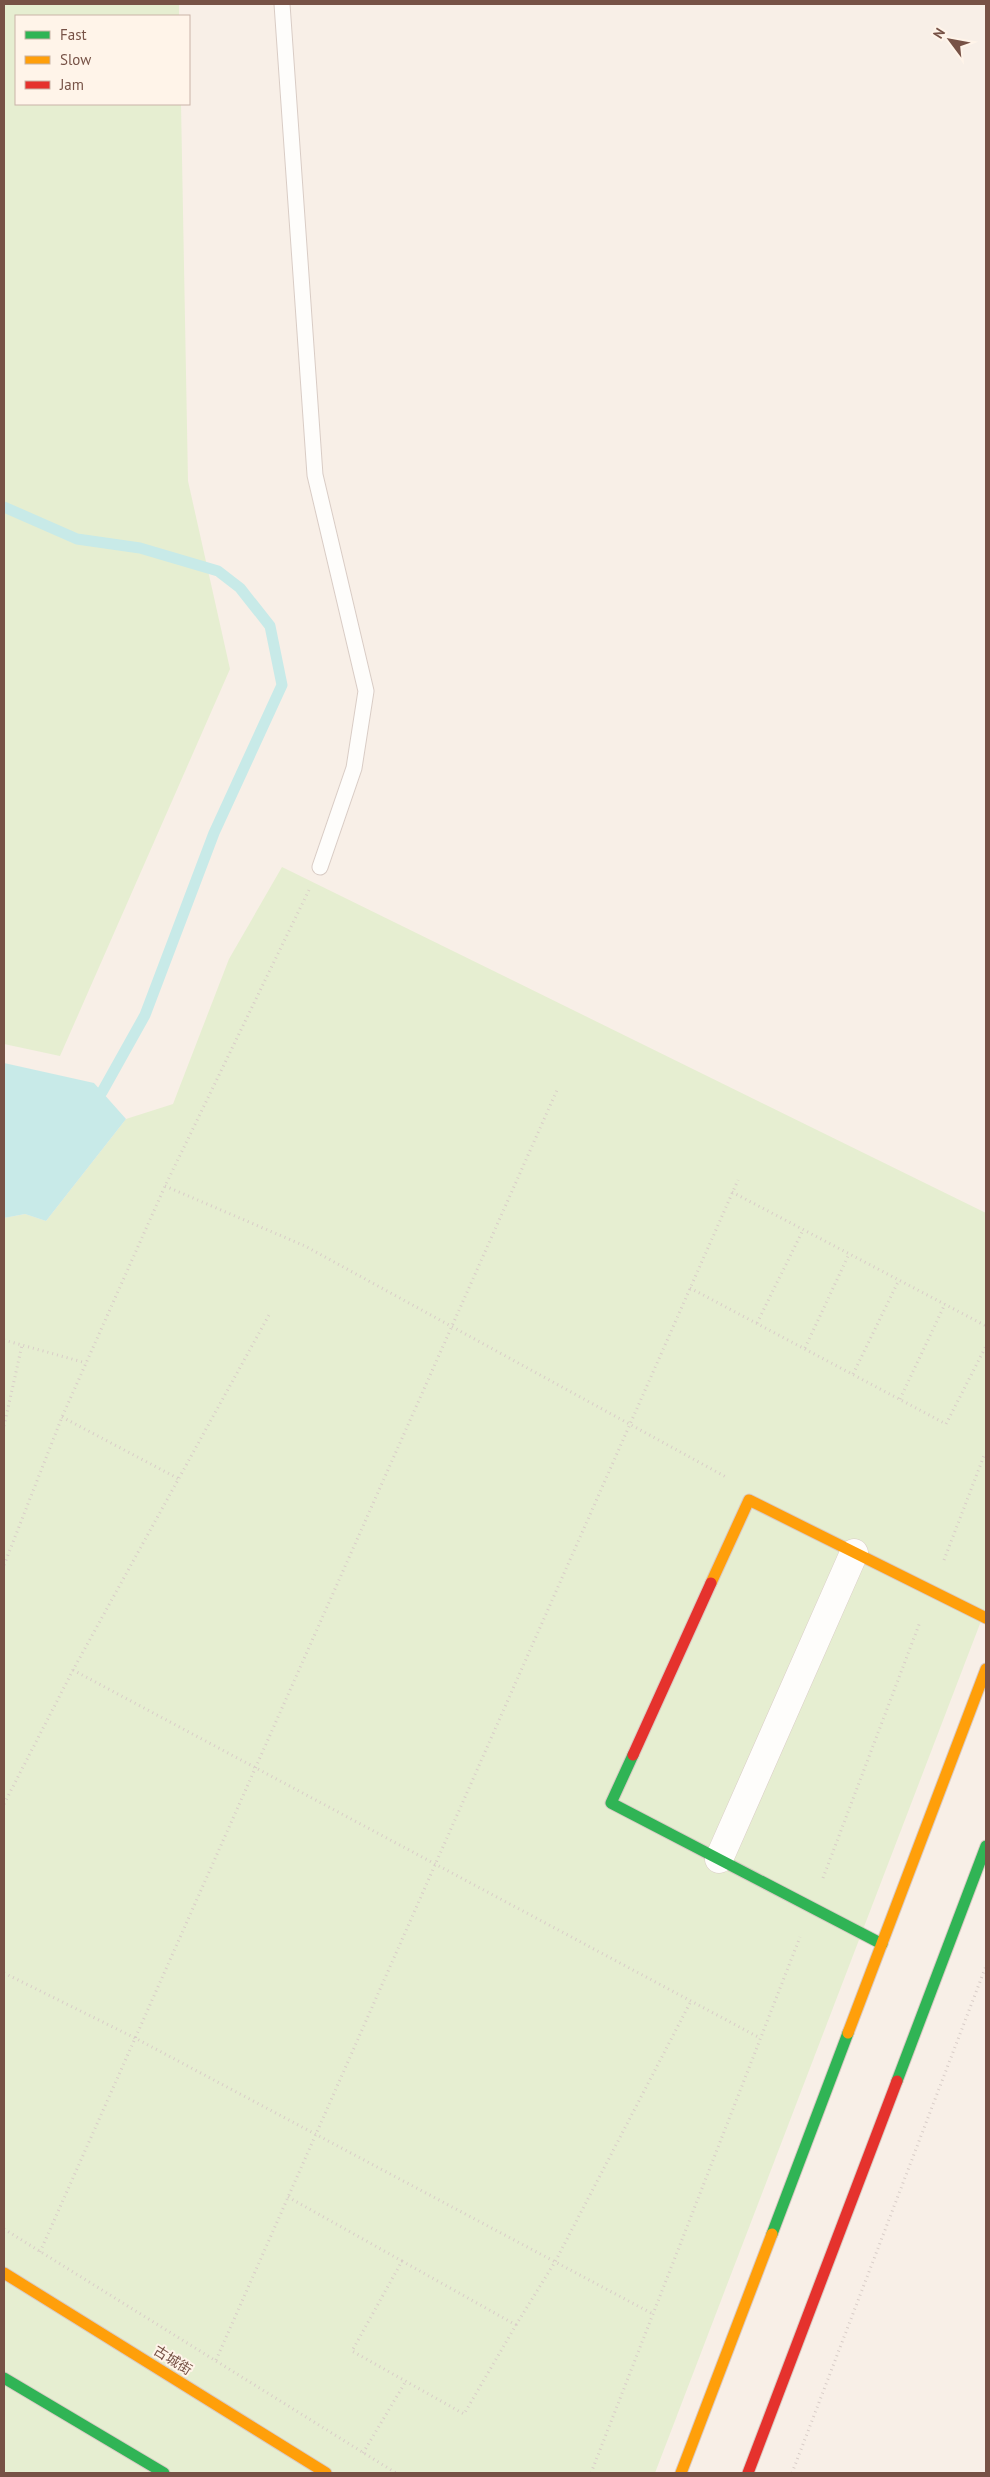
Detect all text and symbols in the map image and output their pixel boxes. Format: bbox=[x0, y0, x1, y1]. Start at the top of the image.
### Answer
legend bbox=[15, 15, 190, 105]
north arrow bbox=[925, 15, 975, 65]
text: N bbox=[929, 24, 949, 42]
text: Fast bbox=[60, 25, 87, 44]
text: Slow bbox=[60, 50, 91, 69]
text: Jam bbox=[59, 75, 84, 94]
street label: 古城街 bbox=[150, 2341, 196, 2379]

